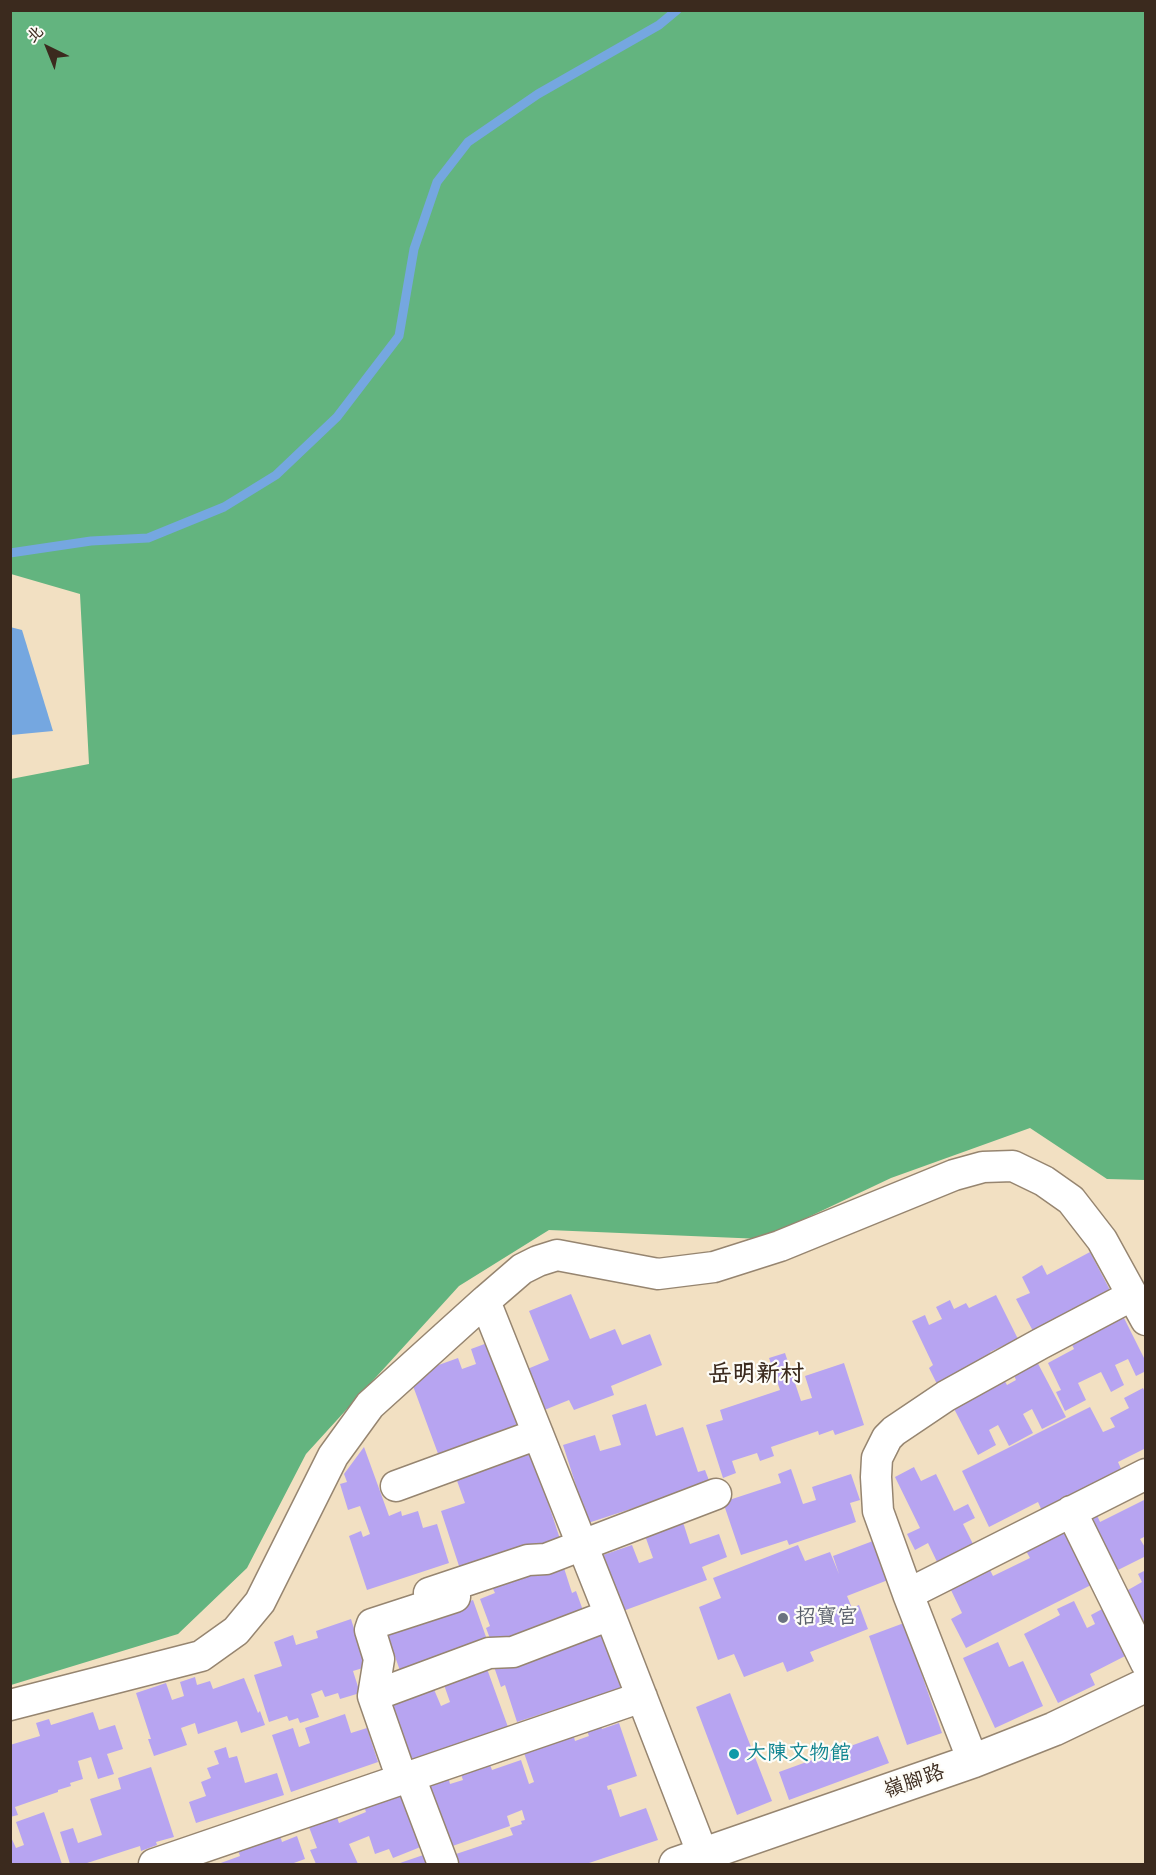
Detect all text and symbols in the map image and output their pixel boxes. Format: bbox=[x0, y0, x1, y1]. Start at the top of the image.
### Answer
north arrow bbox=[18, 18, 78, 78]
text: 北 bbox=[23, 22, 48, 47]
district label: 岳明新村 bbox=[708, 1361, 804, 1389]
place label: 招寶宮 bbox=[795, 1605, 858, 1631]
marker: 招寶宮 bbox=[776, 1611, 790, 1625]
place label: 大陳文物館 bbox=[746, 1741, 851, 1767]
marker: 大陳文物館 bbox=[727, 1747, 741, 1761]
street label: 嶺腳路 bbox=[880, 1760, 948, 1804]

